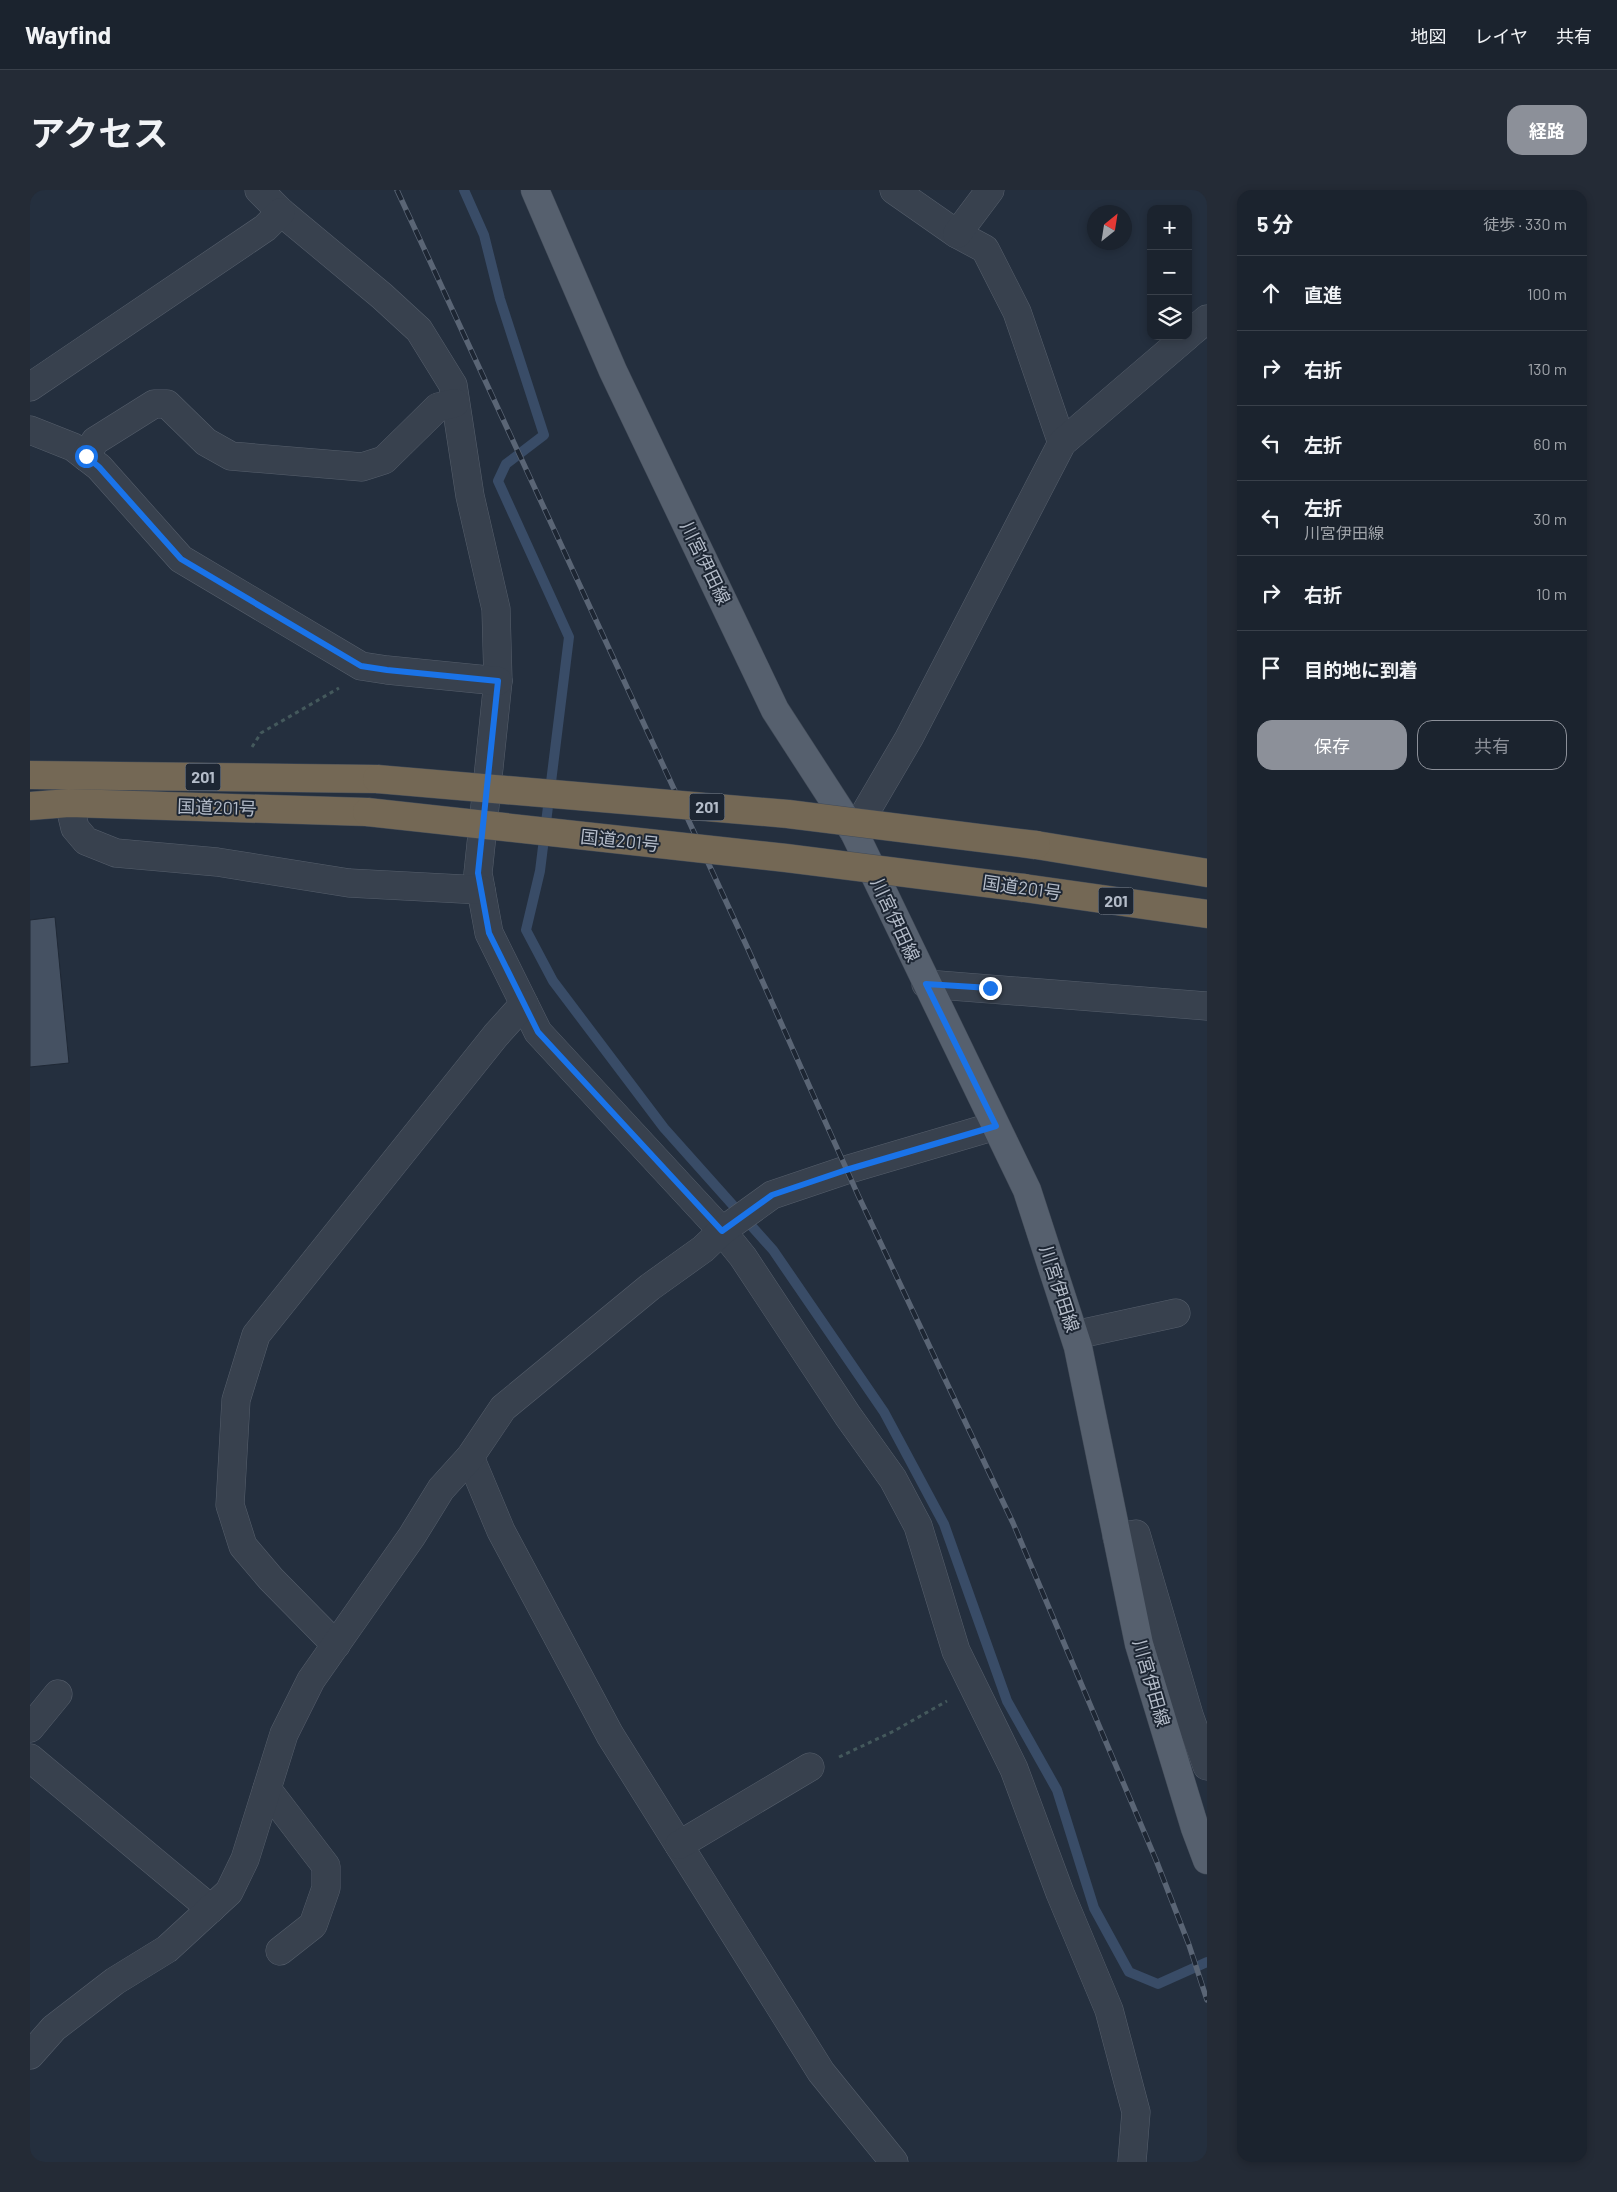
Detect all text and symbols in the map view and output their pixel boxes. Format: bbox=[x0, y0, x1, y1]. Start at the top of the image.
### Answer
text: Wayfind bbox=[25, 20, 111, 49]
text: 地図 bbox=[1411, 25, 1447, 47]
text: レイヤ bbox=[1475, 25, 1528, 47]
text: 共有 bbox=[1556, 25, 1592, 47]
button: 経路 bbox=[1507, 105, 1587, 155]
text: アクセス bbox=[30, 111, 168, 153]
north arrow bbox=[1087, 205, 1132, 250]
map controls bbox=[1147, 205, 1192, 340]
button: + bbox=[1147, 205, 1192, 250]
text: 5 分 bbox=[1257, 211, 1294, 236]
text: 徒歩 · 330 m bbox=[1483, 214, 1567, 233]
button: − bbox=[1147, 250, 1192, 295]
icon: ahead bbox=[1257, 279, 1285, 307]
text: 直進 bbox=[1304, 283, 1342, 306]
text: 100 m bbox=[1527, 284, 1567, 303]
button: layers bbox=[1147, 295, 1192, 340]
icon: right bbox=[1257, 354, 1285, 382]
text: 右折 bbox=[1304, 358, 1342, 381]
text: 130 m bbox=[1528, 359, 1567, 378]
icon: left bbox=[1257, 429, 1285, 457]
text: 左折 bbox=[1304, 433, 1342, 456]
text: 60 m bbox=[1533, 434, 1567, 453]
route start bbox=[75, 445, 98, 468]
text: 左折 bbox=[1304, 496, 1342, 519]
icon: left bbox=[1257, 504, 1285, 532]
text: 30 m bbox=[1533, 509, 1567, 528]
street label: 川宮伊田線 bbox=[676, 517, 736, 608]
text: 川宮伊田線 bbox=[1304, 523, 1384, 542]
icon: right bbox=[1257, 579, 1285, 607]
text: 右折 bbox=[1304, 583, 1342, 606]
text: 10 m bbox=[1536, 584, 1567, 603]
icon: arrive bbox=[1257, 654, 1285, 682]
text: 目的地に到着 bbox=[1304, 658, 1418, 681]
button: 保存 bbox=[1257, 720, 1407, 770]
button: 共有 bbox=[1417, 720, 1567, 770]
road number: 201 bbox=[186, 764, 220, 790]
road number: 201 bbox=[690, 794, 724, 820]
street label: 国道201号 bbox=[177, 795, 257, 819]
street label: 国道201号 bbox=[579, 825, 661, 855]
street label: 国道201号 bbox=[981, 871, 1063, 903]
street label: 川宮伊田線 bbox=[867, 874, 925, 965]
road number: 201 bbox=[1098, 888, 1134, 914]
route end bbox=[979, 977, 1002, 1000]
street label: 川宮伊田線 bbox=[1036, 1242, 1084, 1335]
street label: 川宮伊田線 bbox=[1129, 1636, 1175, 1729]

